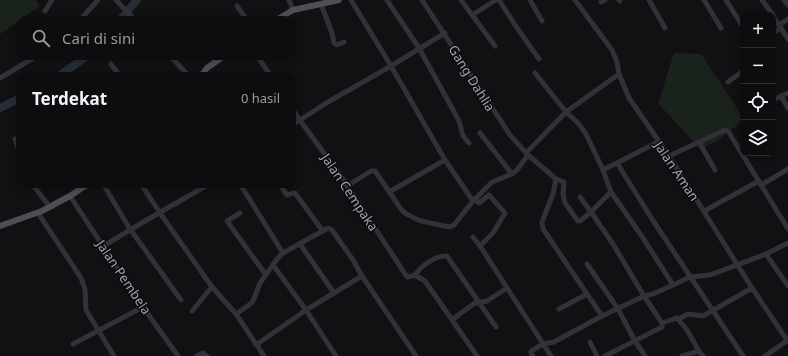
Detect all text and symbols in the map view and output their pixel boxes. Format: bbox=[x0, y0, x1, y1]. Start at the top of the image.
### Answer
map controls bbox=[740, 12, 776, 156]
button: + bbox=[740, 12, 776, 48]
search box bbox=[16, 16, 296, 60]
icon: search bbox=[30, 27, 52, 49]
text: Cari di sini bbox=[62, 28, 135, 48]
street label: Gang Dahlia bbox=[444, 41, 500, 115]
button: − bbox=[740, 48, 776, 84]
button: locate bbox=[740, 84, 776, 120]
text: Terdekat bbox=[32, 87, 107, 110]
text: 0 hasil bbox=[241, 89, 280, 107]
button: layers bbox=[740, 120, 776, 156]
street label: Jalan Aman bbox=[649, 136, 704, 205]
street label: Jalan Cempaka bbox=[316, 148, 383, 234]
street label: Jalan Pembela bbox=[91, 235, 156, 318]

